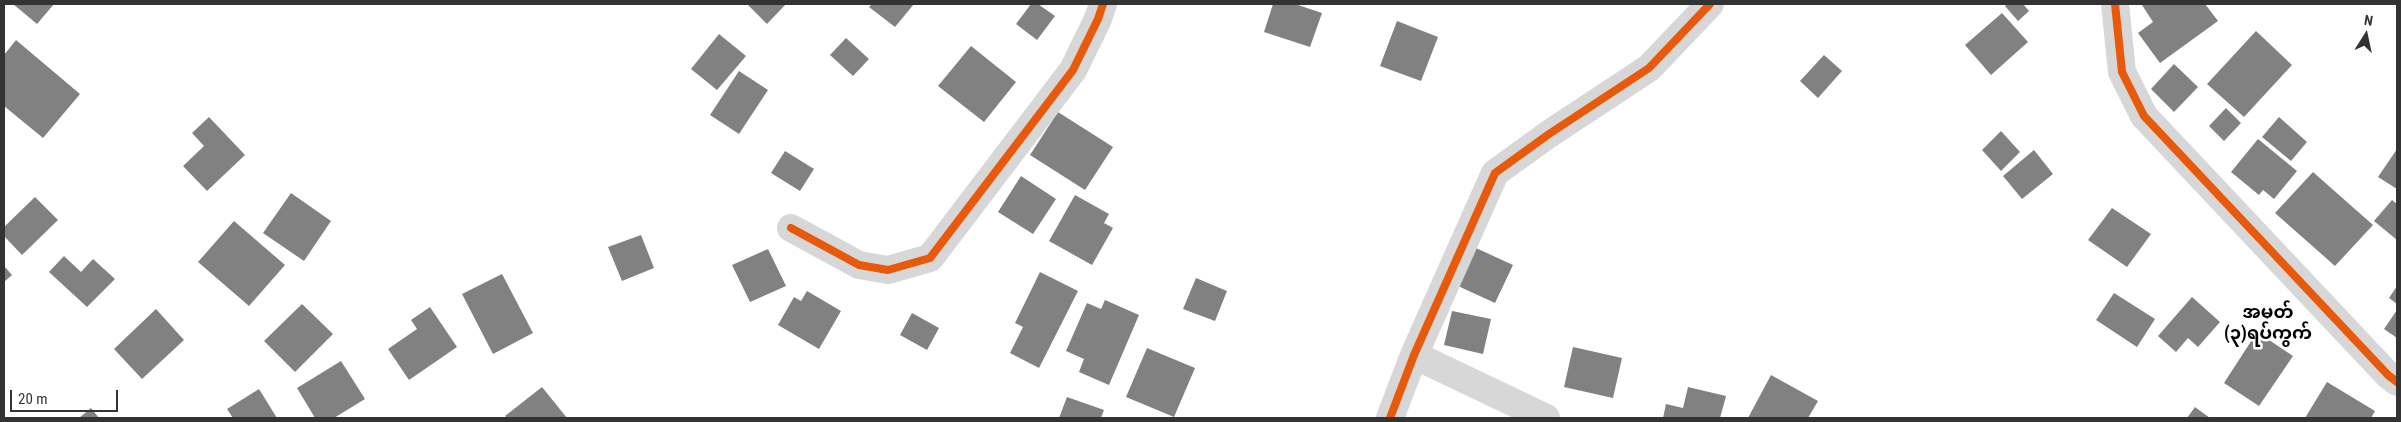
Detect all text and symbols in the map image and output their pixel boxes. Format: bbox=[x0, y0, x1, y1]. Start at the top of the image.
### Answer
north arrow bbox=[2341, 10, 2391, 60]
text: N bbox=[2363, 12, 2374, 29]
district label: အမှတ် (၃)ရပ်ကွက် bbox=[2224, 302, 2312, 344]
scale bar bbox=[12, 380, 120, 412]
text: 20 m bbox=[18, 390, 48, 408]

